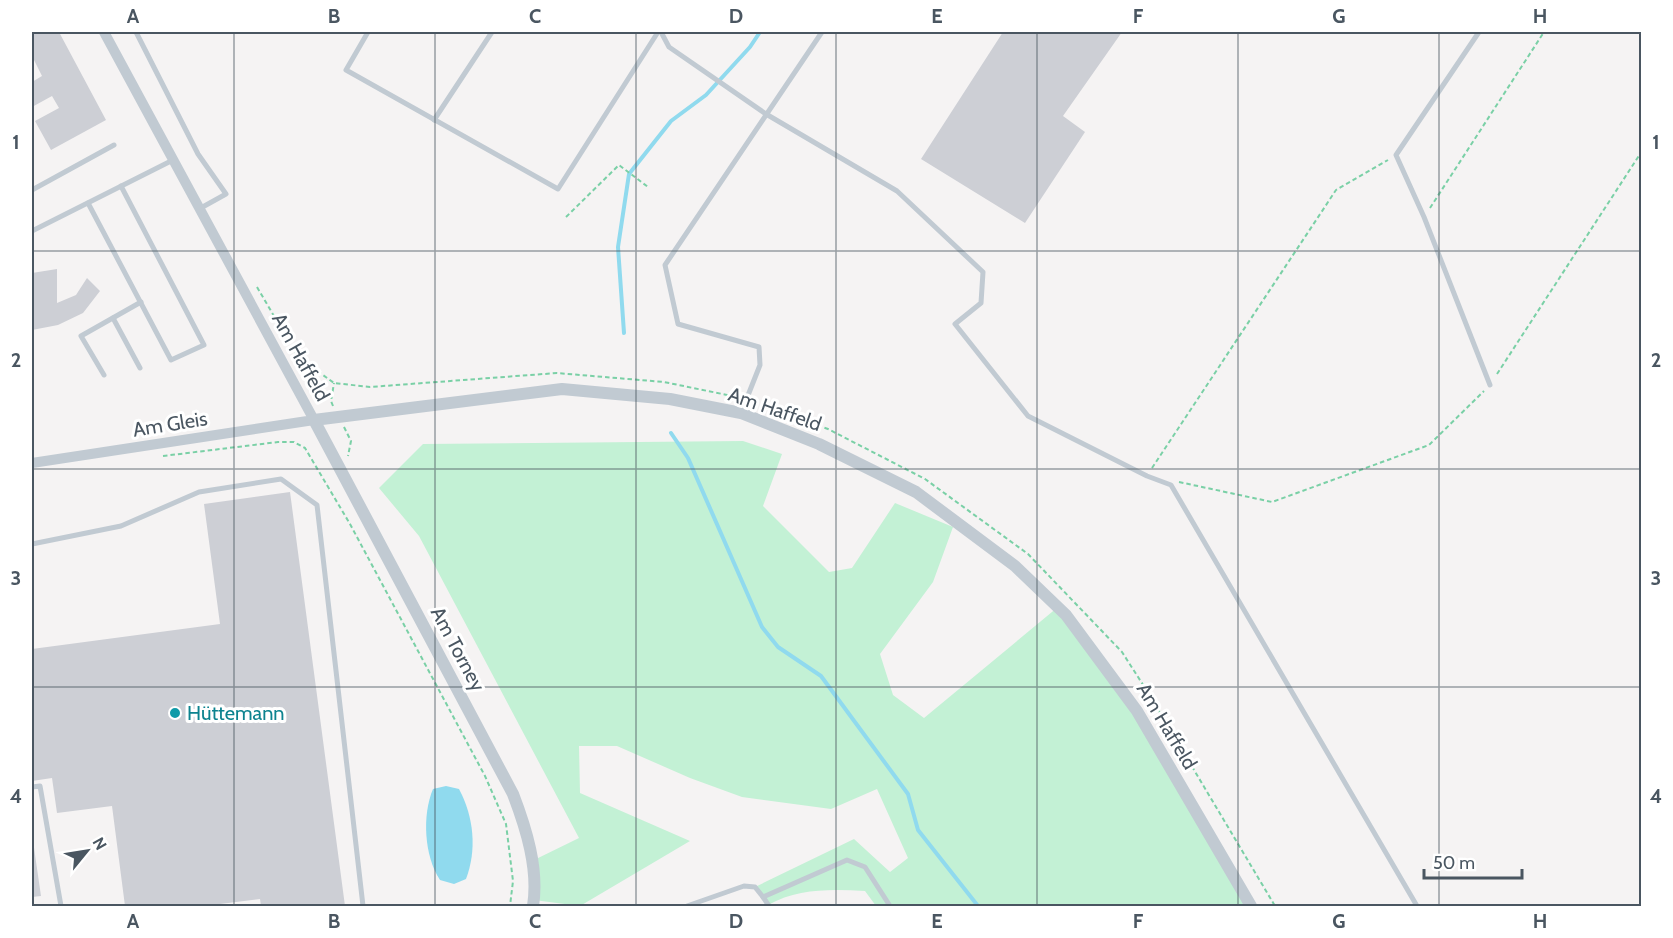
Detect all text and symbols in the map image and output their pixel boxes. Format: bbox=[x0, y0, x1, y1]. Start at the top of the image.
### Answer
text: A bbox=[127, 4, 140, 28]
text: B bbox=[328, 4, 340, 28]
text: C bbox=[529, 4, 541, 28]
text: D bbox=[729, 4, 743, 28]
text: E bbox=[931, 4, 943, 28]
text: F bbox=[1133, 4, 1144, 28]
text: G bbox=[1332, 4, 1346, 28]
text: H bbox=[1533, 4, 1547, 28]
text: 1 bbox=[12, 130, 20, 154]
text: 1 bbox=[1652, 130, 1660, 154]
street label: Am Haffeld bbox=[267, 309, 335, 405]
text: 2 bbox=[11, 348, 21, 372]
text: 2 bbox=[1651, 348, 1661, 372]
street label: Am Haffeld bbox=[725, 382, 825, 436]
street label: Am Gleis bbox=[131, 406, 209, 442]
text: 3 bbox=[11, 566, 21, 590]
text: 3 bbox=[1651, 566, 1661, 590]
street label: Am Torney bbox=[426, 603, 490, 695]
street label: Am Haffeld bbox=[1132, 678, 1202, 774]
place label: Hüttemann bbox=[187, 701, 285, 725]
marker: Hüttemann bbox=[168, 706, 182, 720]
text: 4 bbox=[10, 784, 22, 808]
text: 4 bbox=[1650, 784, 1662, 808]
north arrow bbox=[57, 821, 117, 881]
text: N bbox=[89, 834, 111, 853]
scale bar bbox=[1424, 842, 1522, 880]
text: 50 m bbox=[1433, 852, 1475, 874]
text: A bbox=[127, 909, 140, 933]
text: B bbox=[328, 909, 340, 933]
text: C bbox=[529, 909, 541, 933]
text: D bbox=[729, 909, 743, 933]
text: E bbox=[931, 909, 943, 933]
text: F bbox=[1133, 909, 1144, 933]
text: G bbox=[1332, 909, 1346, 933]
text: H bbox=[1533, 909, 1547, 933]

